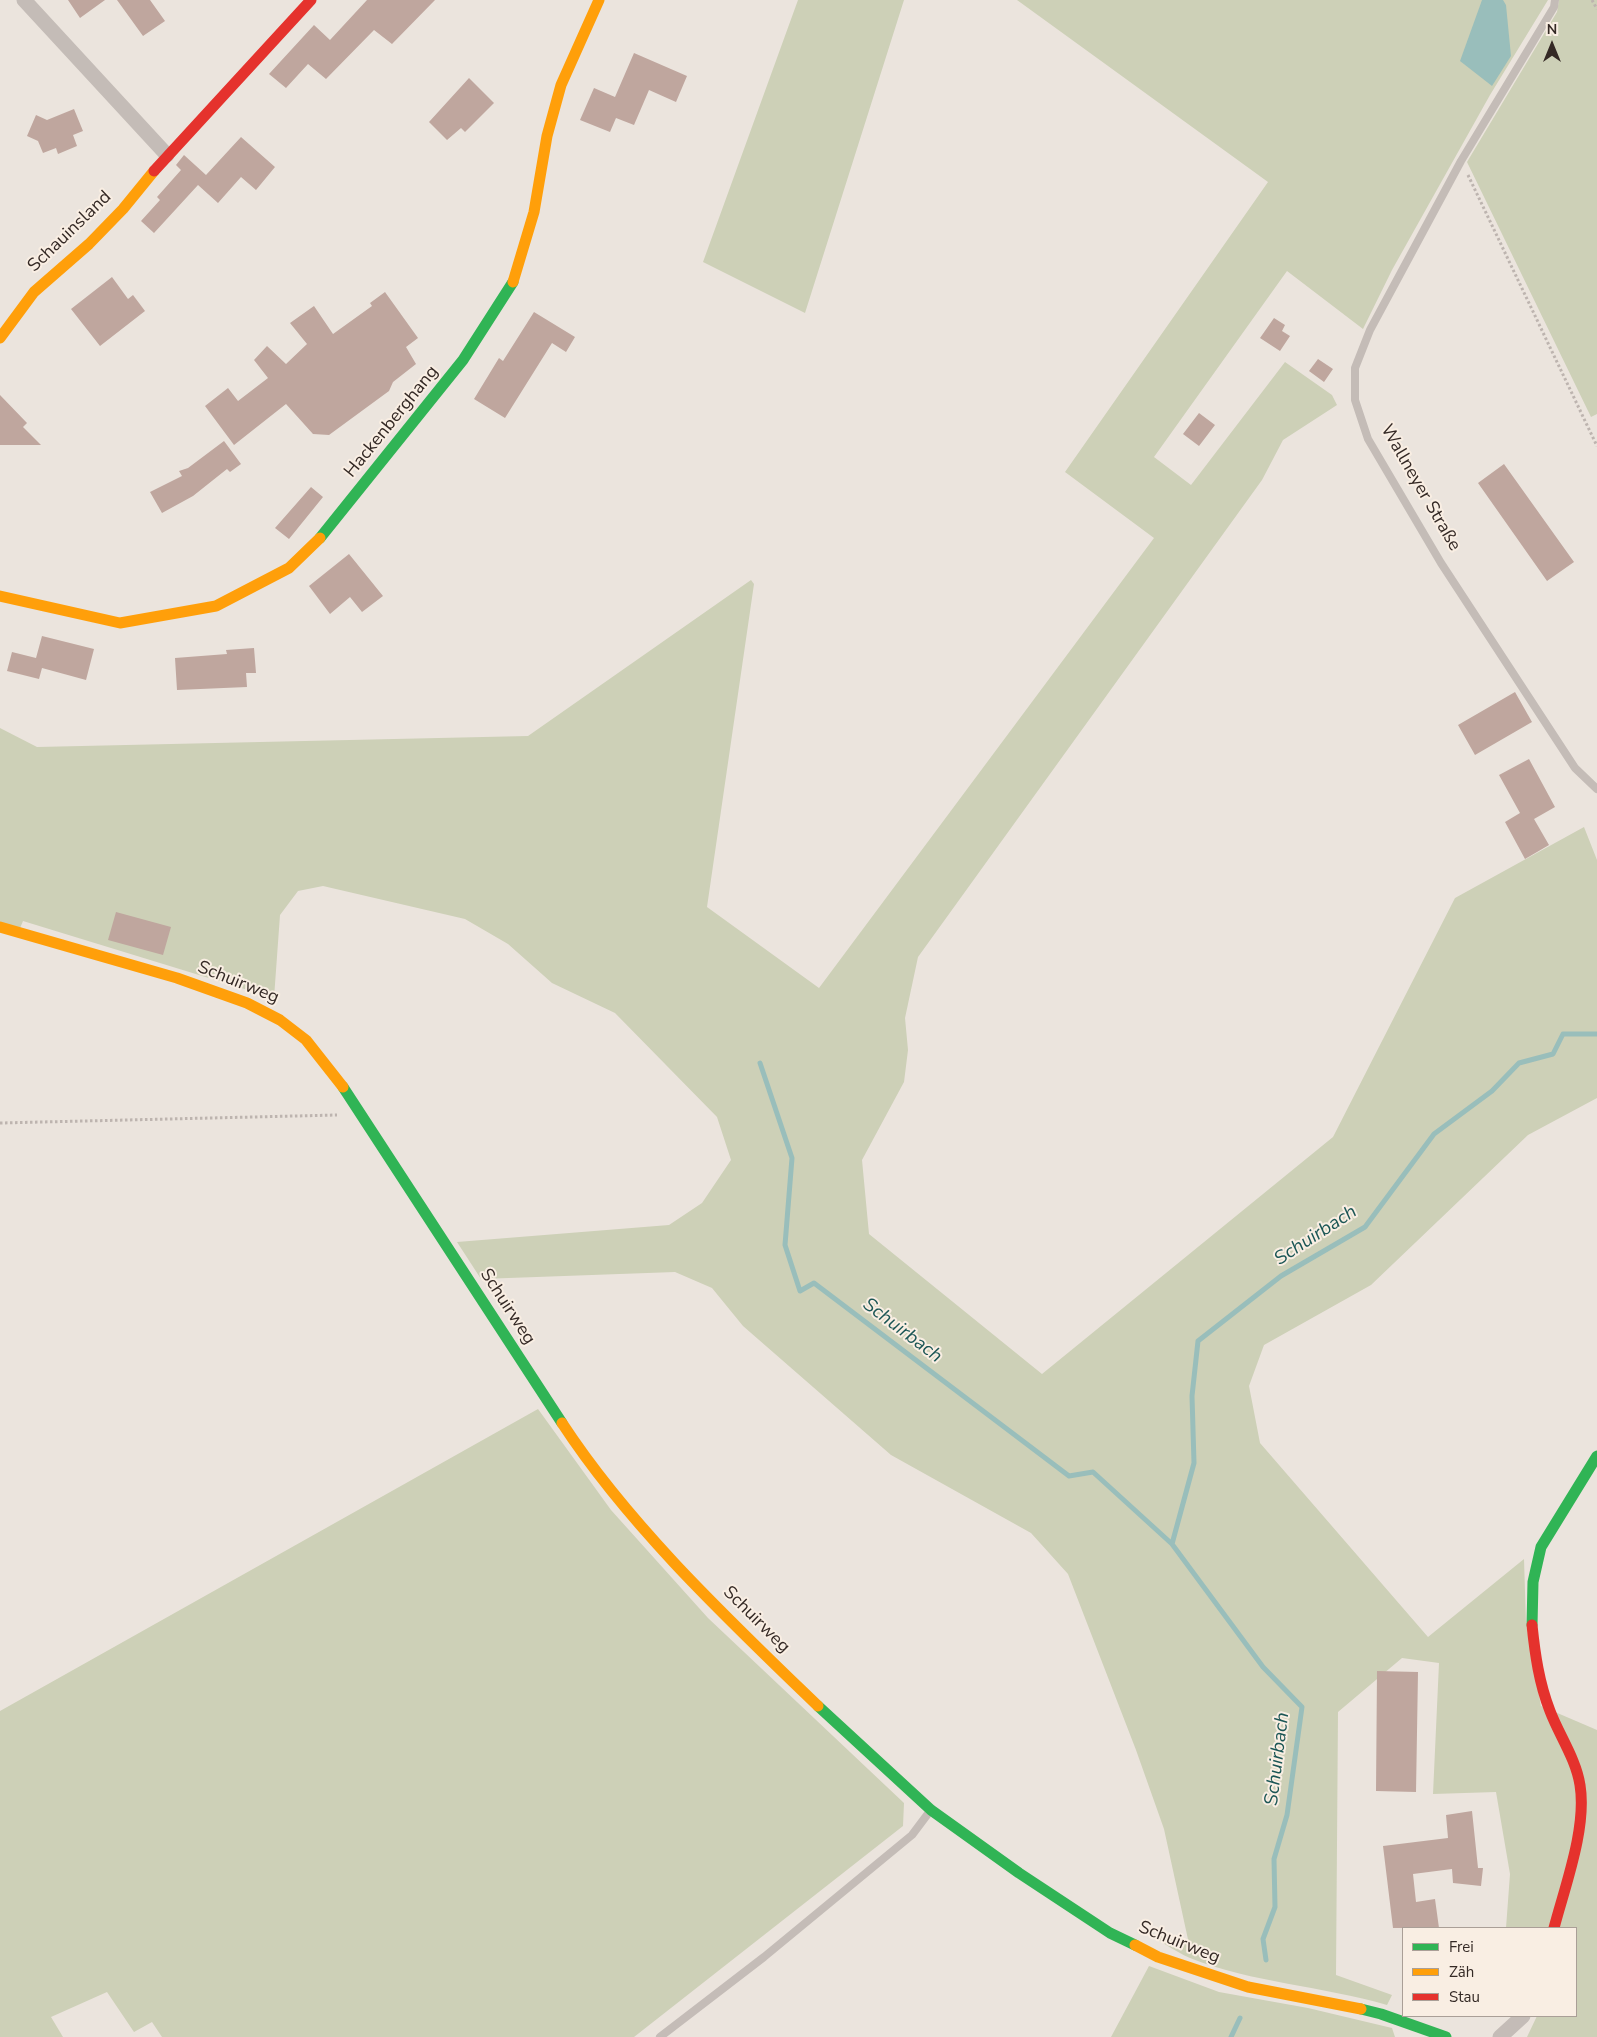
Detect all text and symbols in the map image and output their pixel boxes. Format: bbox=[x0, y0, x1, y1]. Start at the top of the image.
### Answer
north arrow bbox=[1527, 20, 1577, 70]
text: N bbox=[1547, 20, 1557, 39]
street label: Schauinsland bbox=[24, 187, 116, 277]
street label: Hackenberghang bbox=[340, 362, 444, 482]
street label: Wallneyer Straße bbox=[1375, 421, 1465, 555]
street label: Schuirweg bbox=[194, 957, 282, 1009]
water label: Schuirbach bbox=[1270, 1201, 1362, 1271]
street label: Schuirweg bbox=[475, 1265, 539, 1349]
water label: Schuirbach bbox=[858, 1294, 946, 1368]
street label: Schuirweg bbox=[718, 1582, 794, 1658]
water label: Schuirbach bbox=[1261, 1711, 1295, 1807]
street label: Schuirweg bbox=[1135, 1917, 1223, 1969]
legend bbox=[1402, 1927, 1577, 2017]
text: Frei bbox=[1449, 1937, 1474, 1957]
text: Zäh bbox=[1449, 1962, 1474, 1982]
text: Stau bbox=[1449, 1987, 1480, 2007]

